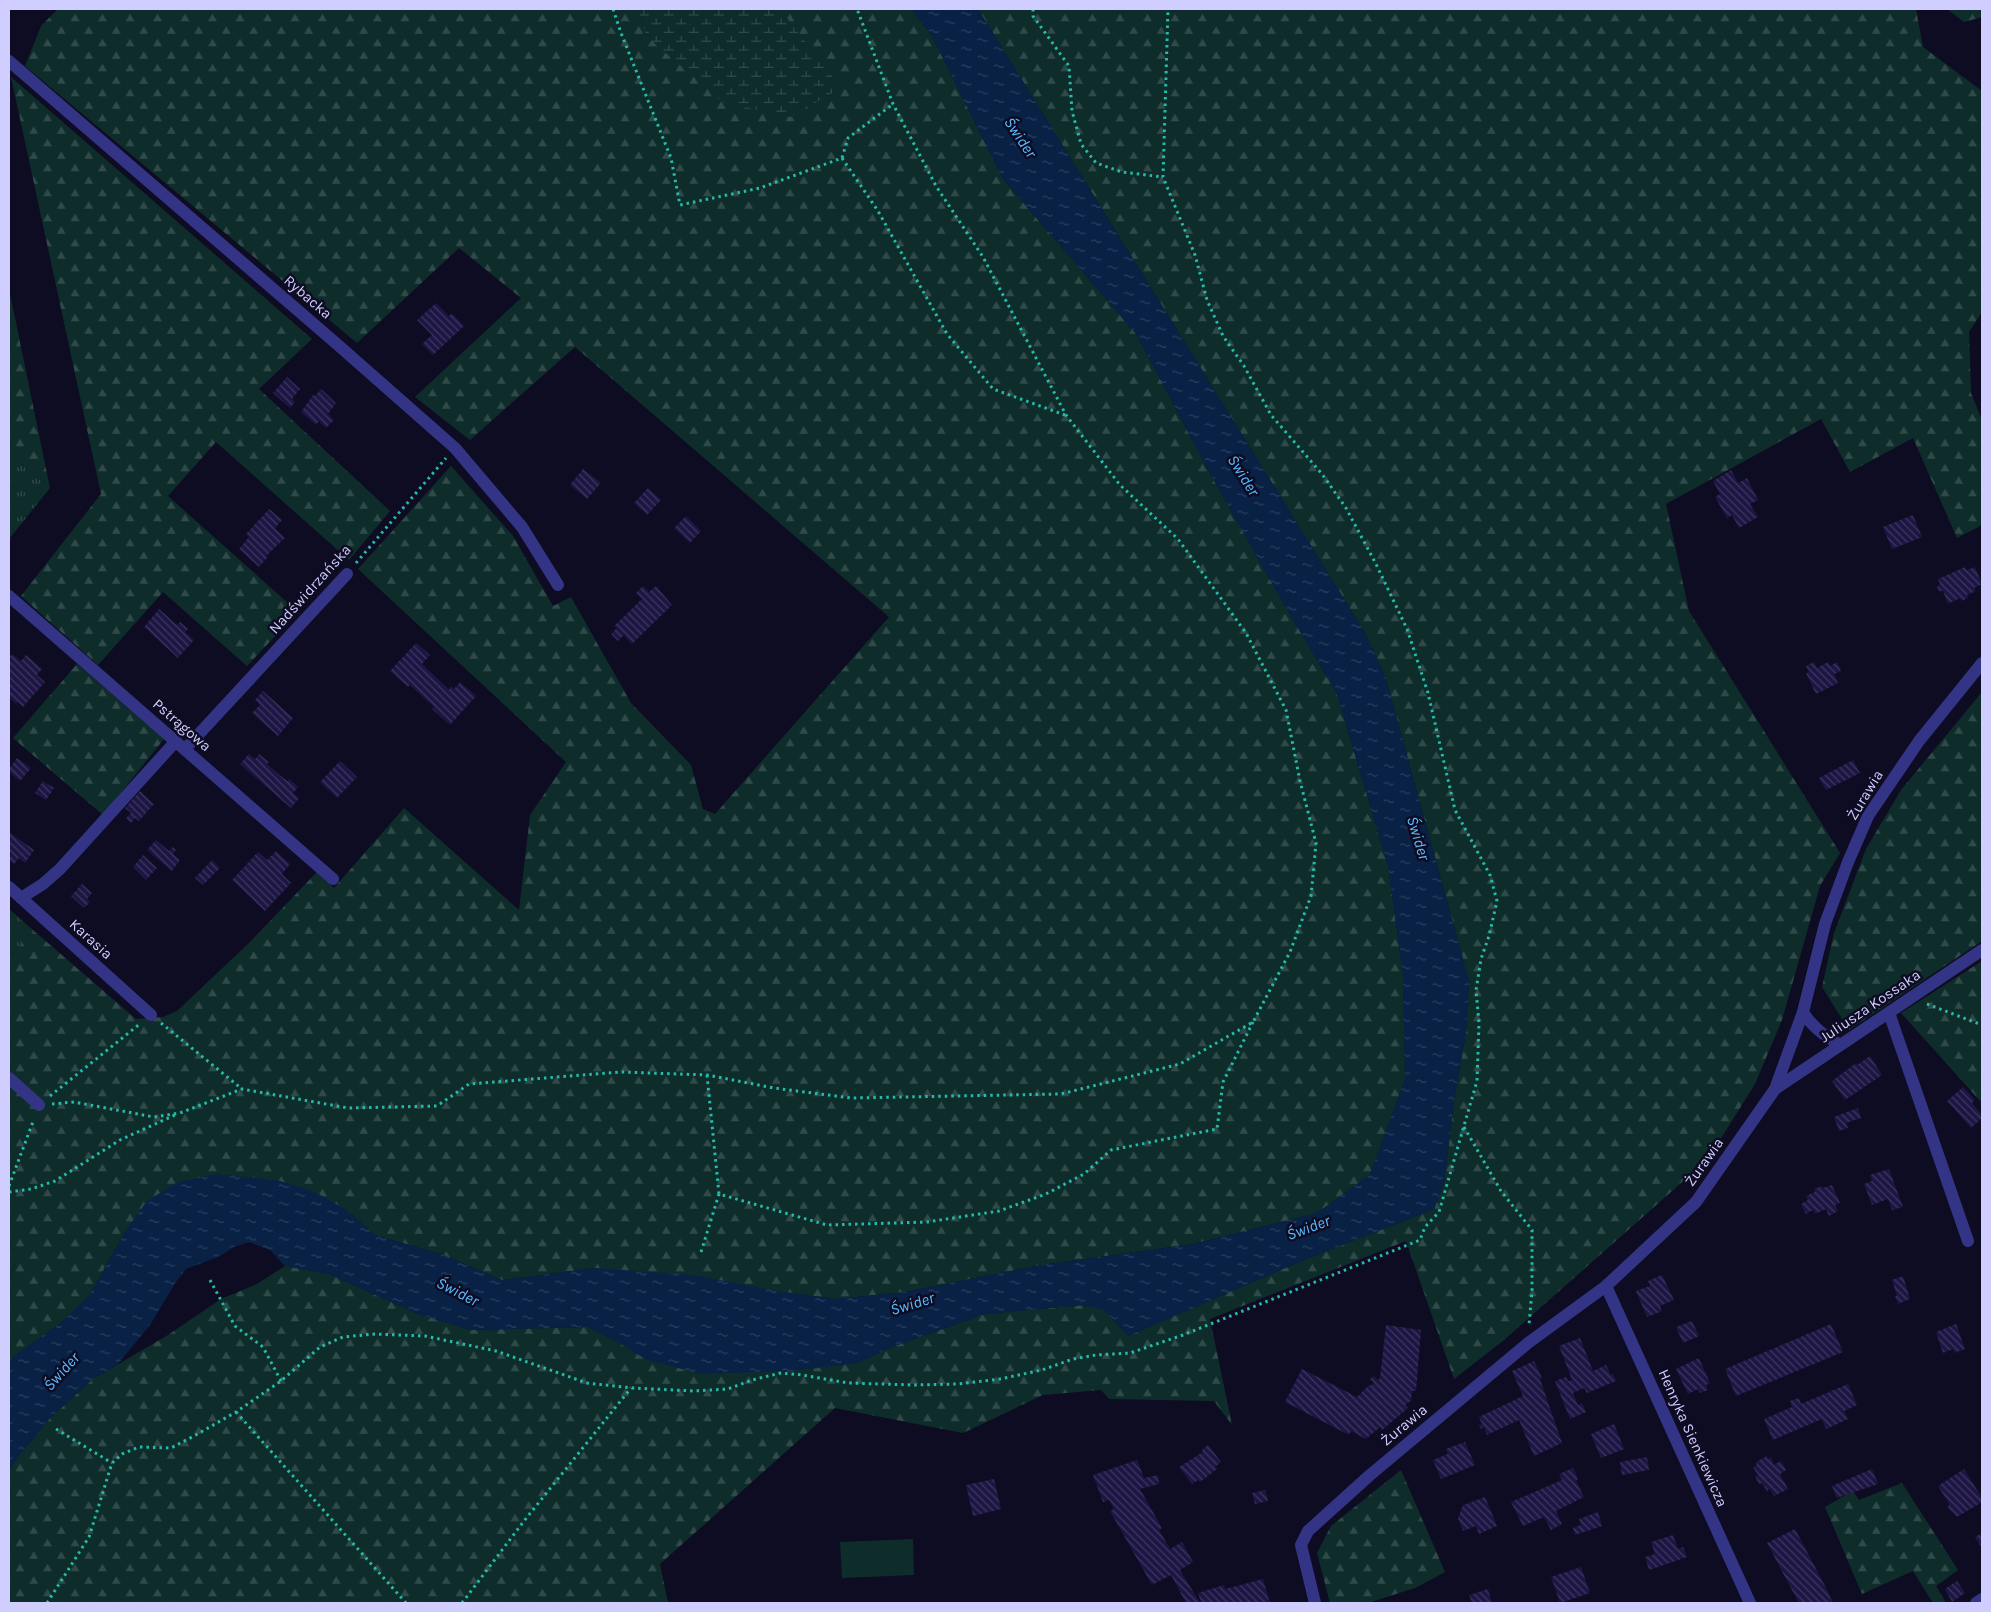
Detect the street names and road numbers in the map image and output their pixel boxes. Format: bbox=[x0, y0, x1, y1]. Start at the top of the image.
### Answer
street label: Rybacka bbox=[280, 271, 336, 323]
street label: Nadświdrzańska bbox=[265, 541, 355, 637]
street label: Pstrągowa bbox=[149, 695, 215, 755]
street label: Żurawia bbox=[1843, 767, 1887, 823]
street label: Karasia bbox=[66, 915, 116, 963]
street label: Juliusza Kossaka bbox=[1816, 966, 1924, 1046]
street label: Żurawia bbox=[1681, 1134, 1727, 1190]
street label: Henryka Sienkiewicza bbox=[1655, 1366, 1731, 1510]
street label: Żurawia bbox=[1377, 1400, 1431, 1450]

